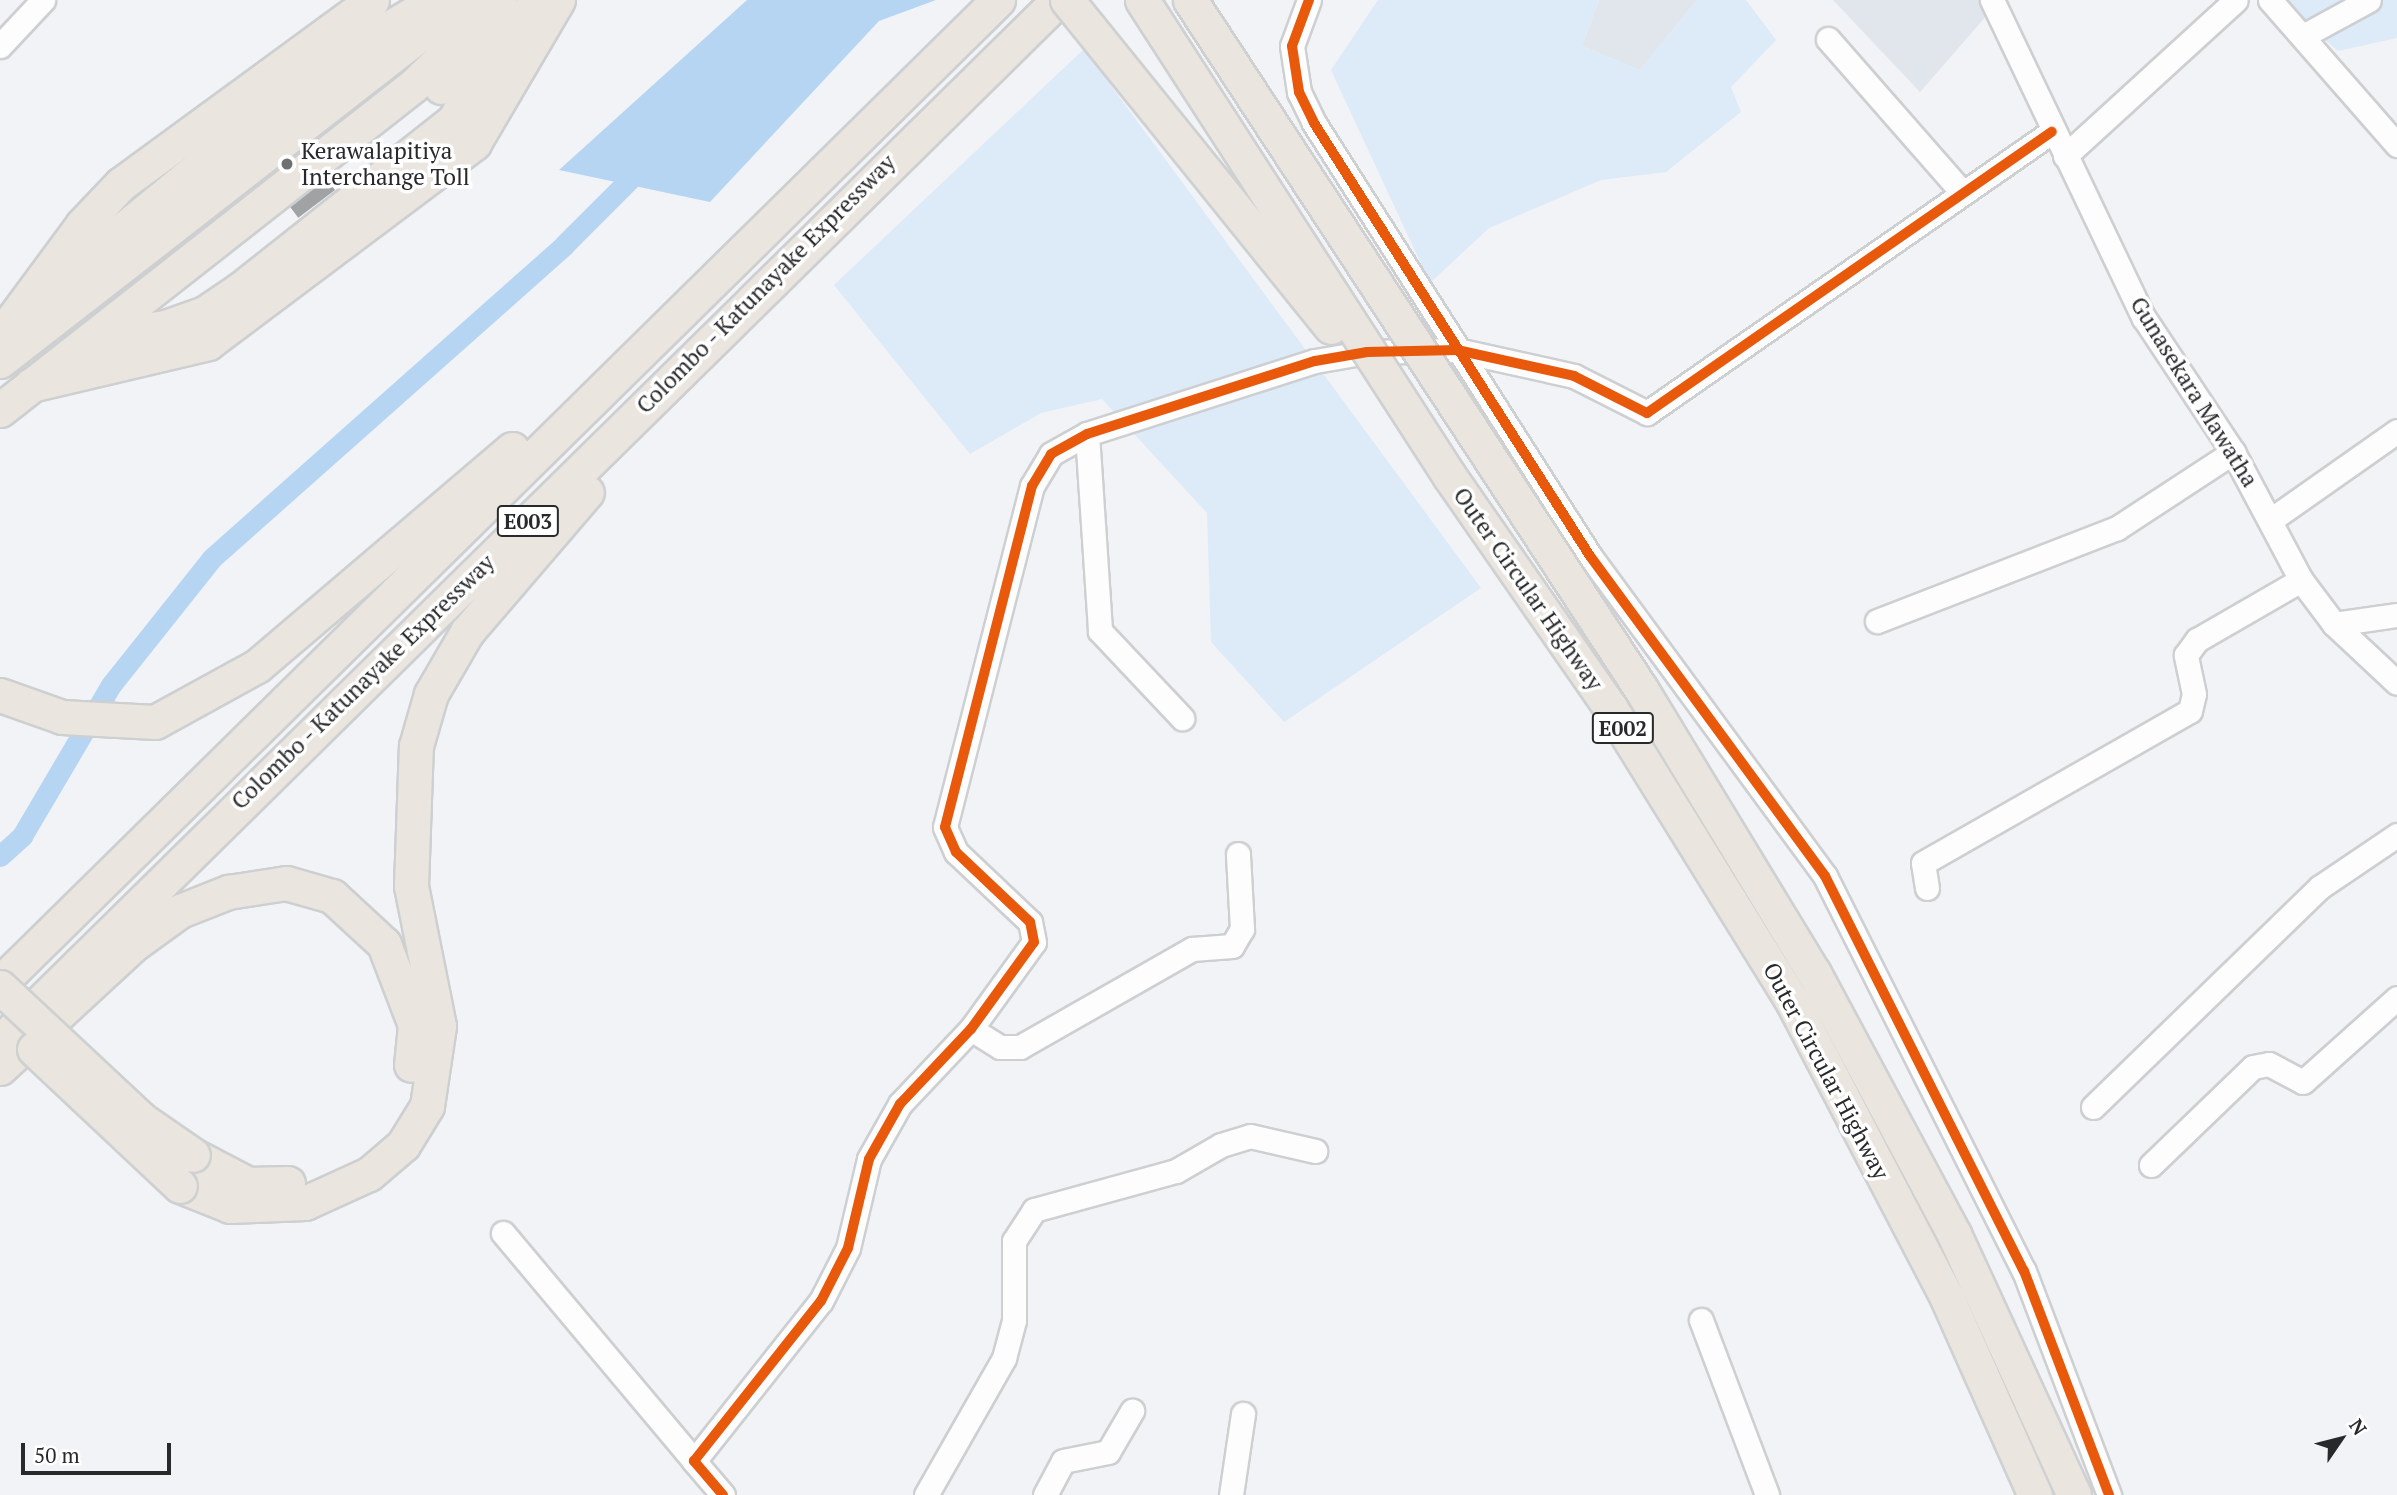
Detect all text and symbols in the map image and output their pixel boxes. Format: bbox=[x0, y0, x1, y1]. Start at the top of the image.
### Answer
place label: Kerawalapitiya Interchange Toll bbox=[301, 137, 470, 191]
street label: Colombo - Katunayake Expressway bbox=[630, 148, 902, 420]
marker: Kerawalapitiya Interchange Toll bbox=[279, 156, 295, 172]
street label: Gunasekara Mawatha bbox=[2124, 292, 2264, 492]
street label: Outer Circular Highway bbox=[1447, 482, 1609, 696]
road number: E003 bbox=[496, 504, 560, 538]
street label: Colombo - Katunayake Expressway bbox=[225, 548, 501, 816]
road number: E002 bbox=[1592, 710, 1654, 746]
street label: Outer Circular Highway bbox=[1757, 958, 1895, 1184]
north arrow bbox=[2306, 1404, 2376, 1474]
text: N bbox=[2344, 1414, 2373, 1440]
scale bar bbox=[24, 1428, 175, 1472]
text: 50 m bbox=[34, 1441, 80, 1469]

